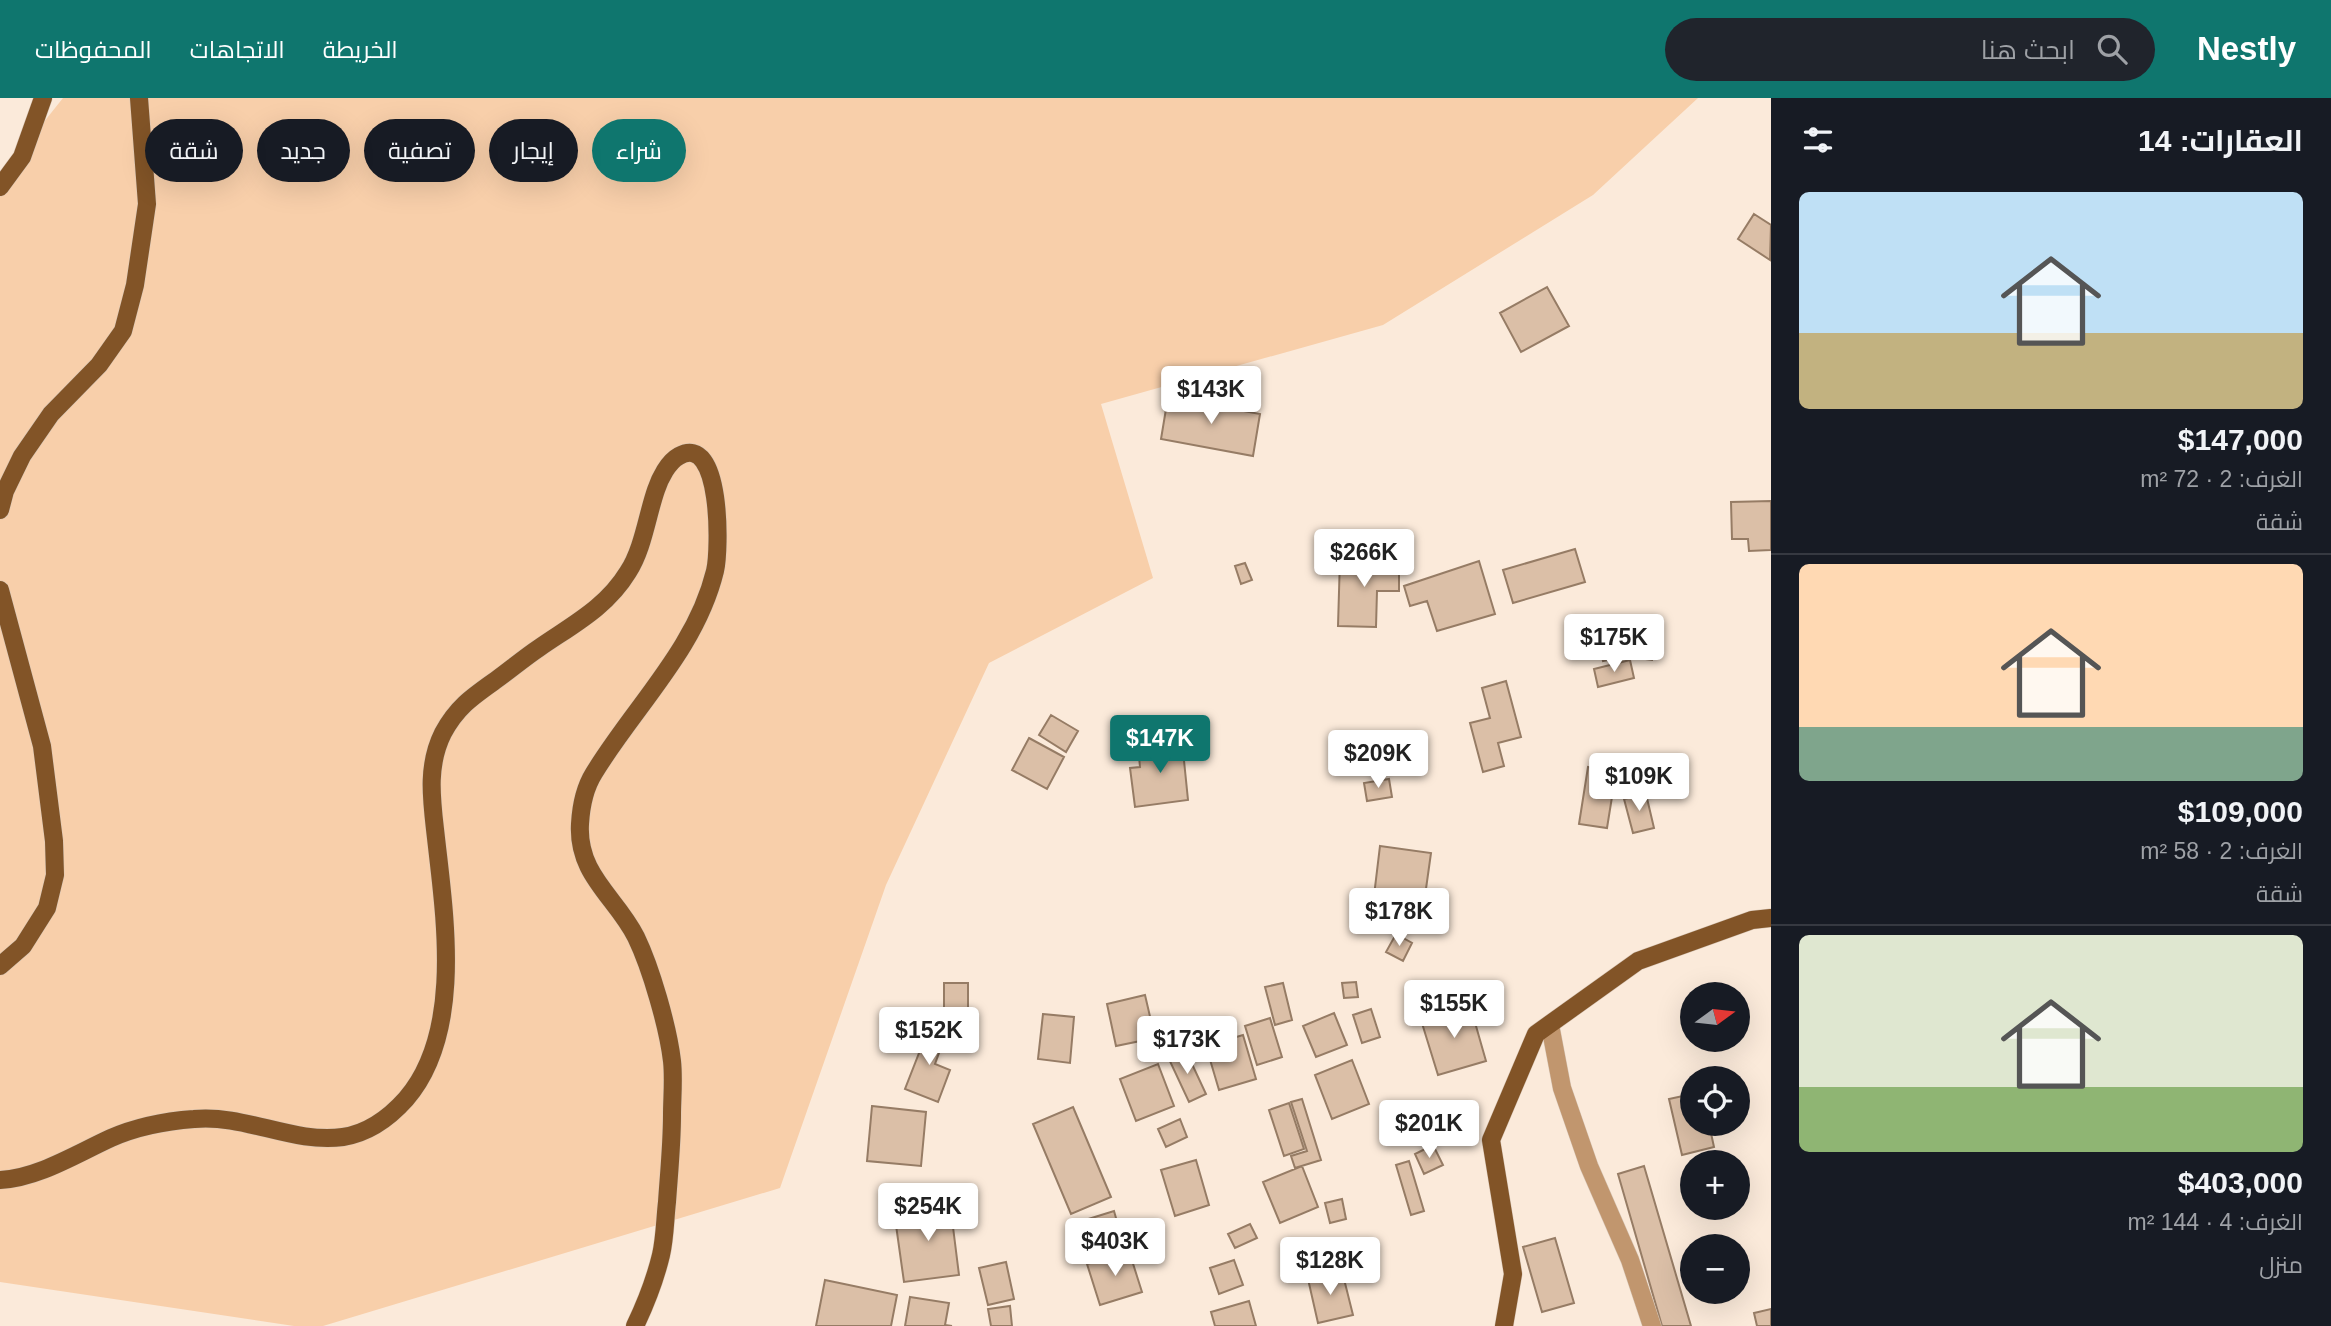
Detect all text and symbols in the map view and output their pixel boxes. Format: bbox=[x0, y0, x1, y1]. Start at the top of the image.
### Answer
search box bbox=[1665, 18, 2155, 81]
icon: search bbox=[2093, 30, 2131, 68]
text: Nestly bbox=[2197, 30, 2296, 67]
text: ابحث هنا bbox=[1981, 35, 2075, 65]
text: المحفوظات bbox=[35, 36, 152, 63]
text: الاتجاهات bbox=[190, 36, 285, 63]
text: الخريطة bbox=[323, 36, 398, 63]
chip: شقة bbox=[145, 119, 243, 182]
chip: جديد bbox=[257, 119, 350, 182]
chip: تصفية bbox=[364, 119, 475, 182]
chip: إيجار bbox=[489, 119, 578, 182]
chip: شراء bbox=[592, 119, 686, 182]
icon: filters bbox=[1799, 121, 1837, 159]
text: العقارات: 14 bbox=[2138, 124, 2303, 157]
icon: home bbox=[1988, 238, 2114, 364]
pin: $143K bbox=[1162, 366, 1260, 426]
text: $143K bbox=[1177, 376, 1245, 402]
text: $147,000 bbox=[2178, 423, 2303, 456]
text: الغرف: 2 · 72 m² bbox=[2140, 466, 2303, 492]
text: شقة bbox=[2256, 509, 2303, 535]
pin: $266K bbox=[1315, 530, 1413, 589]
text: $266K bbox=[1330, 539, 1398, 565]
icon: home bbox=[1988, 610, 2114, 736]
pin: $175K bbox=[1565, 614, 1663, 674]
text: $175K bbox=[1580, 624, 1648, 650]
pin: $147K bbox=[1111, 716, 1209, 775]
text: $147K bbox=[1126, 725, 1194, 751]
pin: $209K bbox=[1329, 730, 1427, 790]
text: $209K bbox=[1344, 740, 1412, 766]
pin: $109K bbox=[1590, 754, 1688, 813]
text: $109K bbox=[1605, 763, 1673, 789]
text: $109,000 bbox=[2178, 795, 2303, 828]
text: الغرف: 2 · 58 m² bbox=[2140, 838, 2303, 864]
text: شقة bbox=[2256, 881, 2303, 907]
pin: $178K bbox=[1350, 888, 1448, 948]
text: $178K bbox=[1365, 898, 1433, 924]
pin: $155K bbox=[1405, 981, 1503, 1040]
icon: home bbox=[1988, 981, 2114, 1107]
north arrow bbox=[1680, 982, 1750, 1052]
map controls bbox=[1680, 982, 1750, 1304]
text: $155K bbox=[1420, 990, 1488, 1016]
pin: $152K bbox=[880, 1007, 978, 1067]
pin: $173K bbox=[1138, 1016, 1236, 1076]
text: $152K bbox=[895, 1017, 963, 1043]
text: $173K bbox=[1153, 1026, 1221, 1052]
button: locate bbox=[1680, 1066, 1750, 1136]
pin: $201K bbox=[1380, 1100, 1478, 1160]
text: $201K bbox=[1395, 1110, 1463, 1136]
button: + bbox=[1680, 1150, 1750, 1220]
text: $403,000 bbox=[2178, 1166, 2303, 1199]
pin: $254K bbox=[879, 1184, 977, 1243]
text: $254K bbox=[894, 1193, 962, 1219]
text: الغرف: 4 · 144 m² bbox=[2128, 1209, 2303, 1235]
pin: $403K bbox=[1066, 1218, 1164, 1278]
text: $403K bbox=[1081, 1228, 1149, 1254]
button: − bbox=[1680, 1234, 1750, 1304]
pin: $128K bbox=[1281, 1238, 1379, 1297]
text: $128K bbox=[1296, 1247, 1364, 1273]
text: منزل bbox=[2259, 1252, 2303, 1278]

